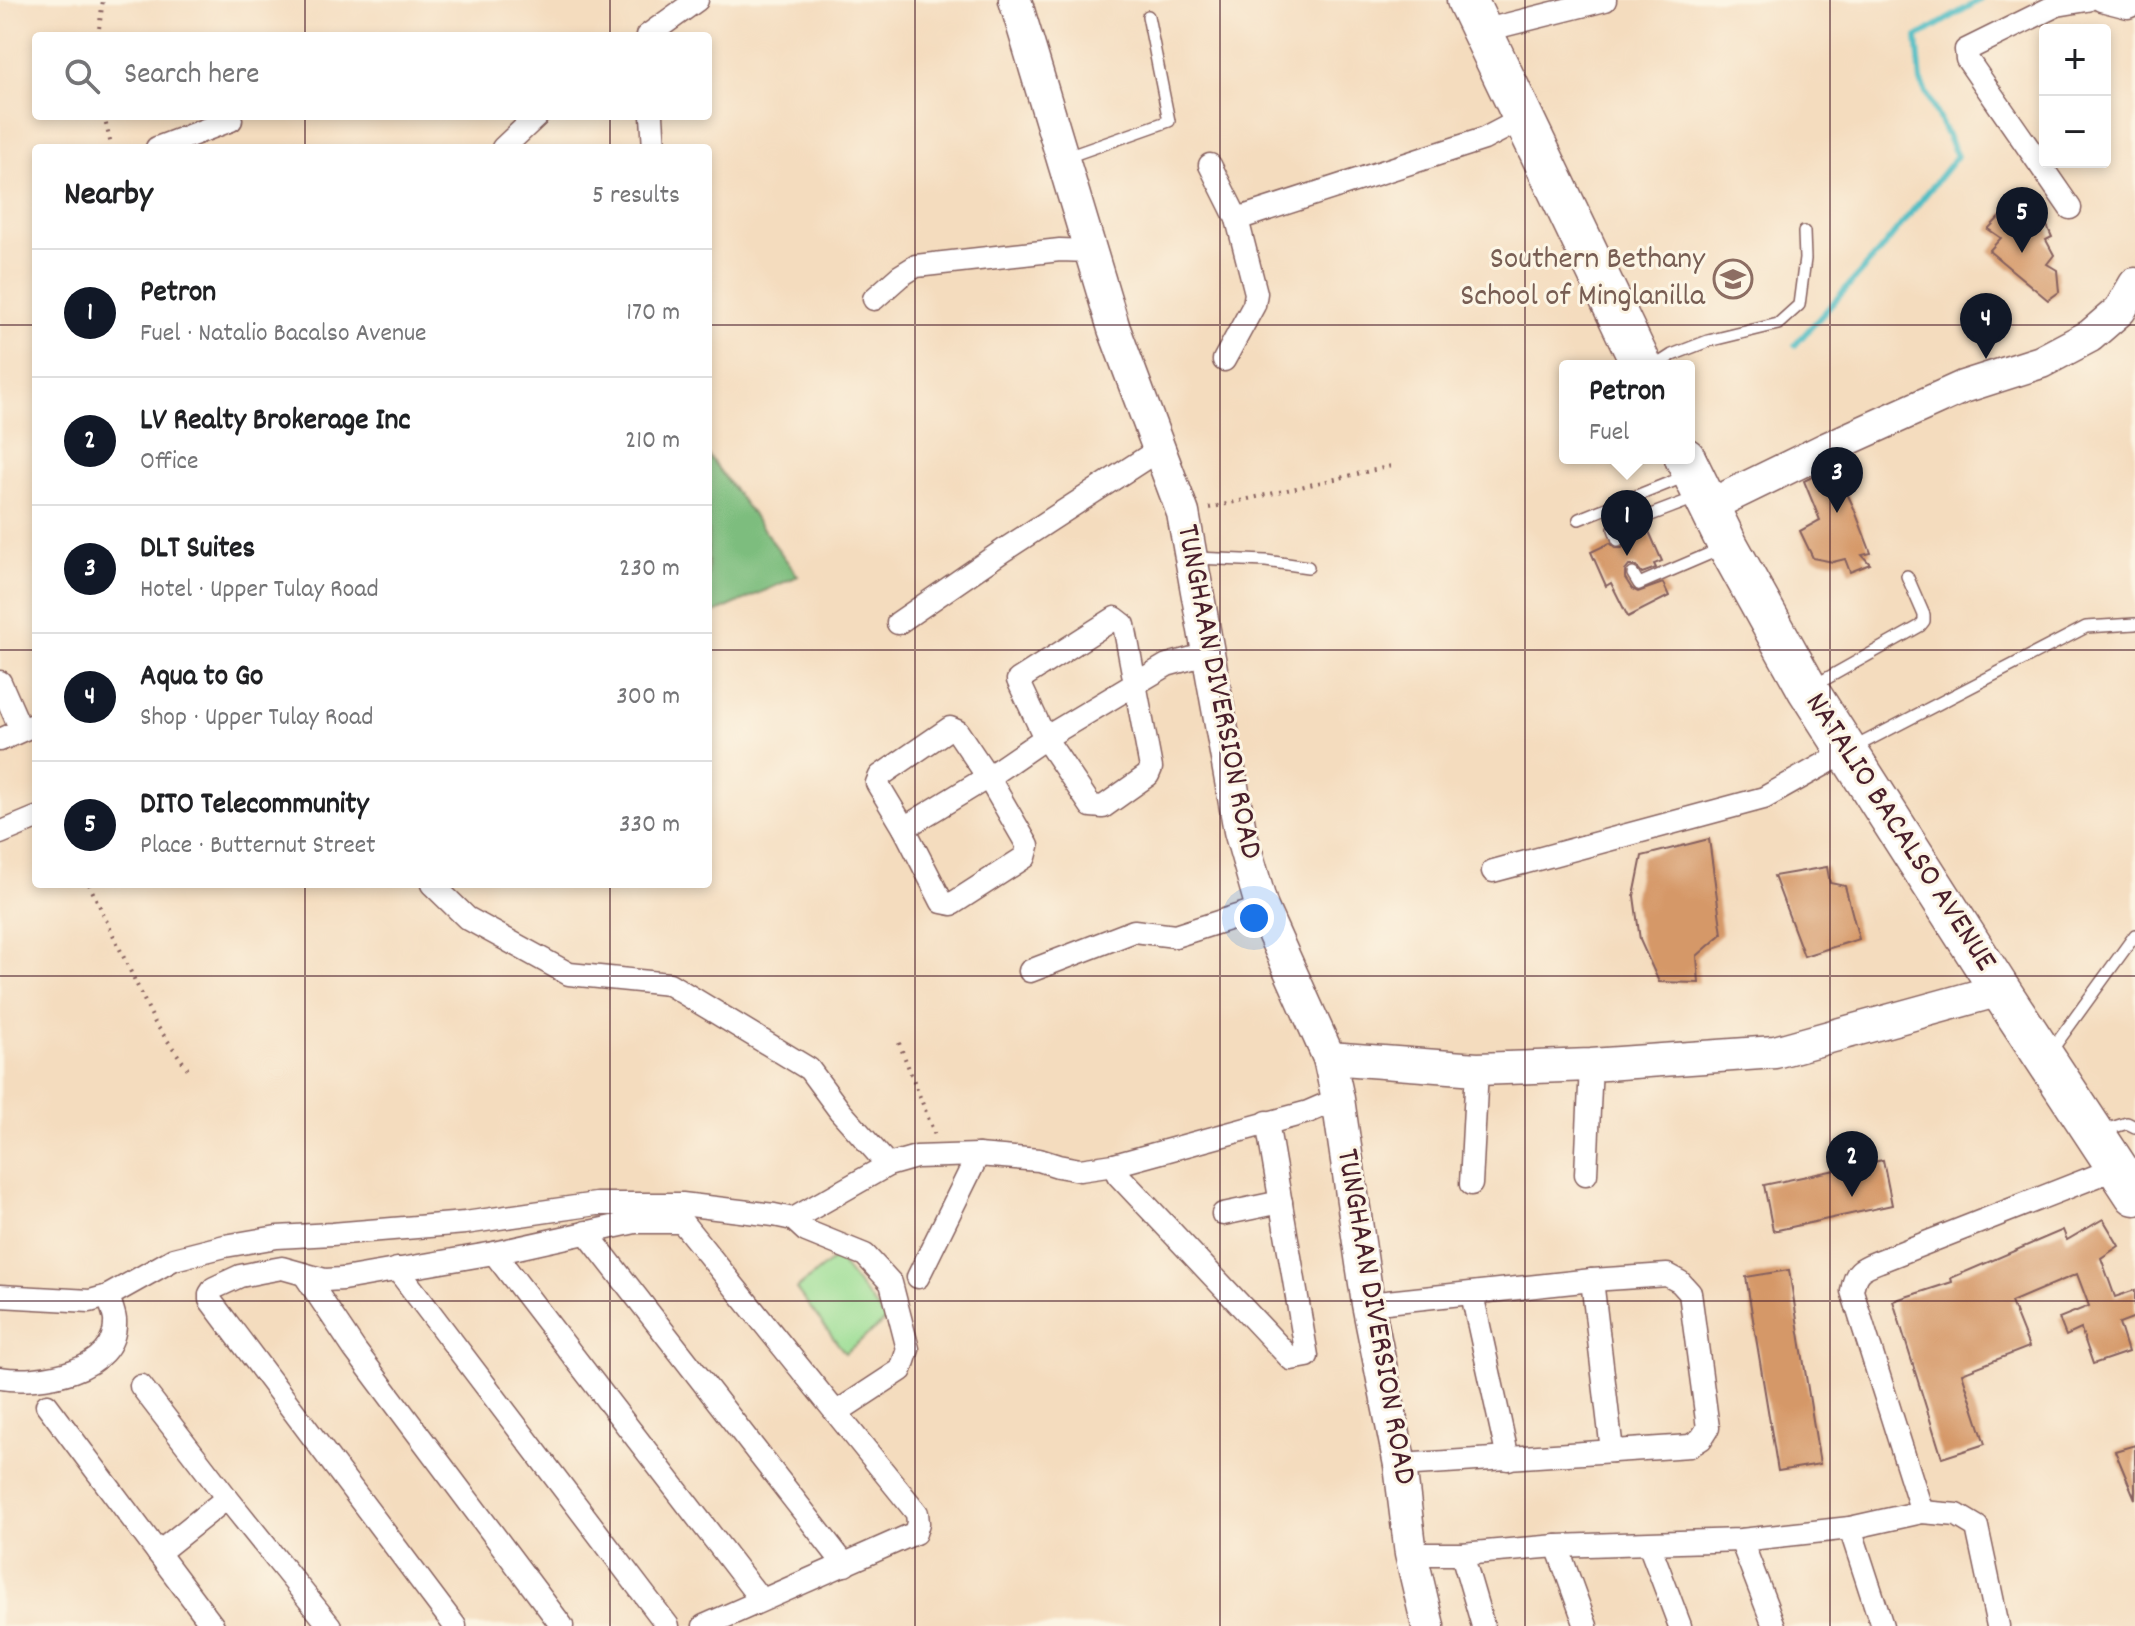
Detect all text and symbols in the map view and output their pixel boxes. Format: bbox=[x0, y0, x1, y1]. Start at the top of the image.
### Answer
map controls bbox=[2039, 24, 2111, 168]
button: + bbox=[2039, 24, 2111, 96]
search box bbox=[32, 32, 712, 120]
icon: search bbox=[60, 54, 104, 98]
text: Search here bbox=[124, 55, 260, 98]
button: − bbox=[2039, 96, 2111, 168]
text: Nearby bbox=[64, 172, 153, 221]
text: 5 results bbox=[592, 178, 680, 215]
pin: 5 bbox=[1996, 187, 2048, 253]
place label: Southern Bethany School of Minglanilla bbox=[1460, 238, 1706, 321]
school or university icon: Southern Bethany School of Minglanilla bbox=[1712, 258, 1754, 300]
text: Petron bbox=[140, 273, 216, 316]
pin: 4 bbox=[1960, 293, 2012, 359]
text: 1 bbox=[87, 295, 93, 332]
text: 170 m bbox=[626, 295, 680, 332]
text: Fuel · Natalio Bacalso Avenue bbox=[140, 316, 427, 353]
popup bbox=[1559, 360, 1695, 464]
text: Petron bbox=[1589, 372, 1665, 415]
text: LV Realty Brokerage Inc bbox=[140, 401, 411, 444]
text: Fuel bbox=[1589, 415, 1629, 452]
text: 2 bbox=[84, 423, 96, 460]
text: 210 m bbox=[625, 423, 680, 460]
text: Office bbox=[140, 444, 198, 481]
pin: 3 bbox=[1811, 447, 1863, 513]
pin: 1 bbox=[1601, 490, 1653, 556]
street label: TUNGHAAN DIVERSION ROAD bbox=[1162, 521, 1272, 863]
text: DLT Suites bbox=[140, 529, 255, 572]
text: 3 bbox=[84, 551, 96, 588]
text: 230 m bbox=[619, 551, 680, 588]
text: Hotel · Upper Tulay Road bbox=[140, 572, 379, 609]
text: Aqua to Go bbox=[140, 657, 263, 700]
text: 4 bbox=[85, 679, 95, 716]
text: 300 m bbox=[616, 679, 680, 716]
street label: NATALIO BACALSO AVENUE bbox=[1791, 685, 2007, 982]
text: Shop · Upper Tulay Road bbox=[140, 700, 373, 737]
text: DITO Telecommunity bbox=[140, 785, 369, 828]
text: 5 bbox=[84, 807, 96, 844]
text: 330 m bbox=[619, 807, 680, 844]
text: Place · Butternut Street bbox=[140, 828, 376, 865]
your location bbox=[1234, 898, 1274, 938]
pin: 2 bbox=[1826, 1131, 1878, 1197]
street label: TUNGHAAN DIVERSION ROAD bbox=[1322, 1146, 1426, 1488]

